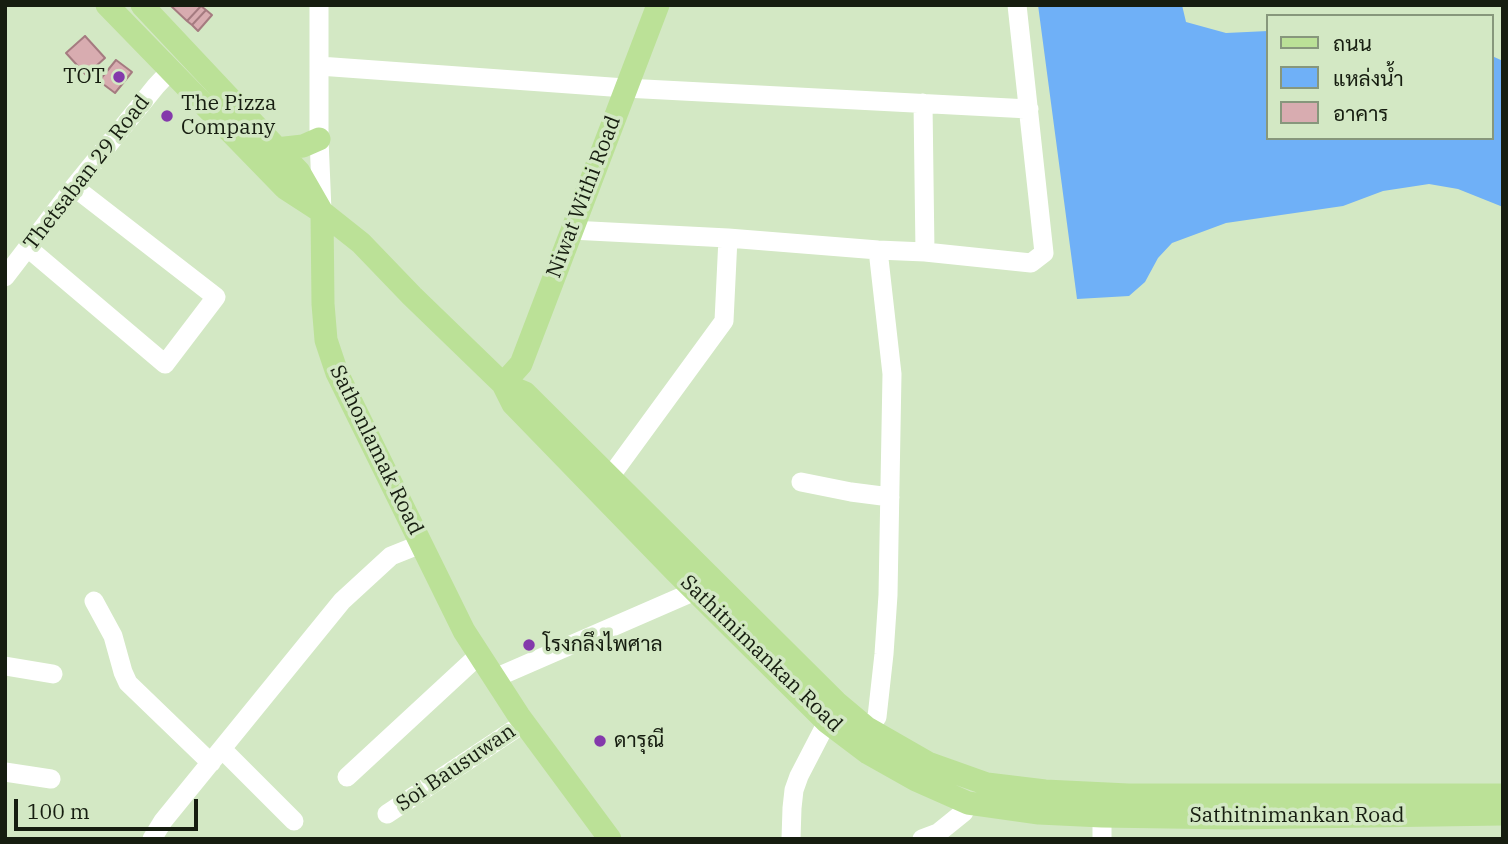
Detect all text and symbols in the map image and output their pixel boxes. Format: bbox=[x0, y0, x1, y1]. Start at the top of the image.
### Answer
legend bbox=[1266, 14, 1494, 140]
text: ถนน bbox=[1333, 29, 1372, 57]
place label: TOT bbox=[63, 64, 105, 90]
text: แหล่งน้ำ bbox=[1333, 64, 1404, 92]
marker: TOT bbox=[111, 69, 127, 85]
street label: Thetsaban 29 Road bbox=[19, 91, 155, 255]
place label: The Pizza Company bbox=[181, 91, 276, 141]
text: อาคาร bbox=[1333, 99, 1389, 127]
marker: The Pizza Company bbox=[159, 108, 175, 124]
street label: Niwat Withi Road bbox=[542, 112, 626, 282]
street label: Sathonlamak Road bbox=[324, 361, 428, 539]
street label: Sathitnimankan Road bbox=[675, 570, 847, 738]
place label: โรงกลึงไพศาล bbox=[543, 632, 663, 658]
marker: โรงกลึงไพศาล bbox=[521, 637, 537, 653]
street label: Soi Bausuwan bbox=[392, 719, 520, 817]
place label: ดารุณี bbox=[614, 728, 664, 754]
marker: ดารุณี bbox=[592, 733, 608, 749]
scale bar bbox=[18, 784, 201, 828]
text: 100 m bbox=[27, 797, 90, 825]
street label: Sathitnimankan Road bbox=[1189, 803, 1405, 829]

